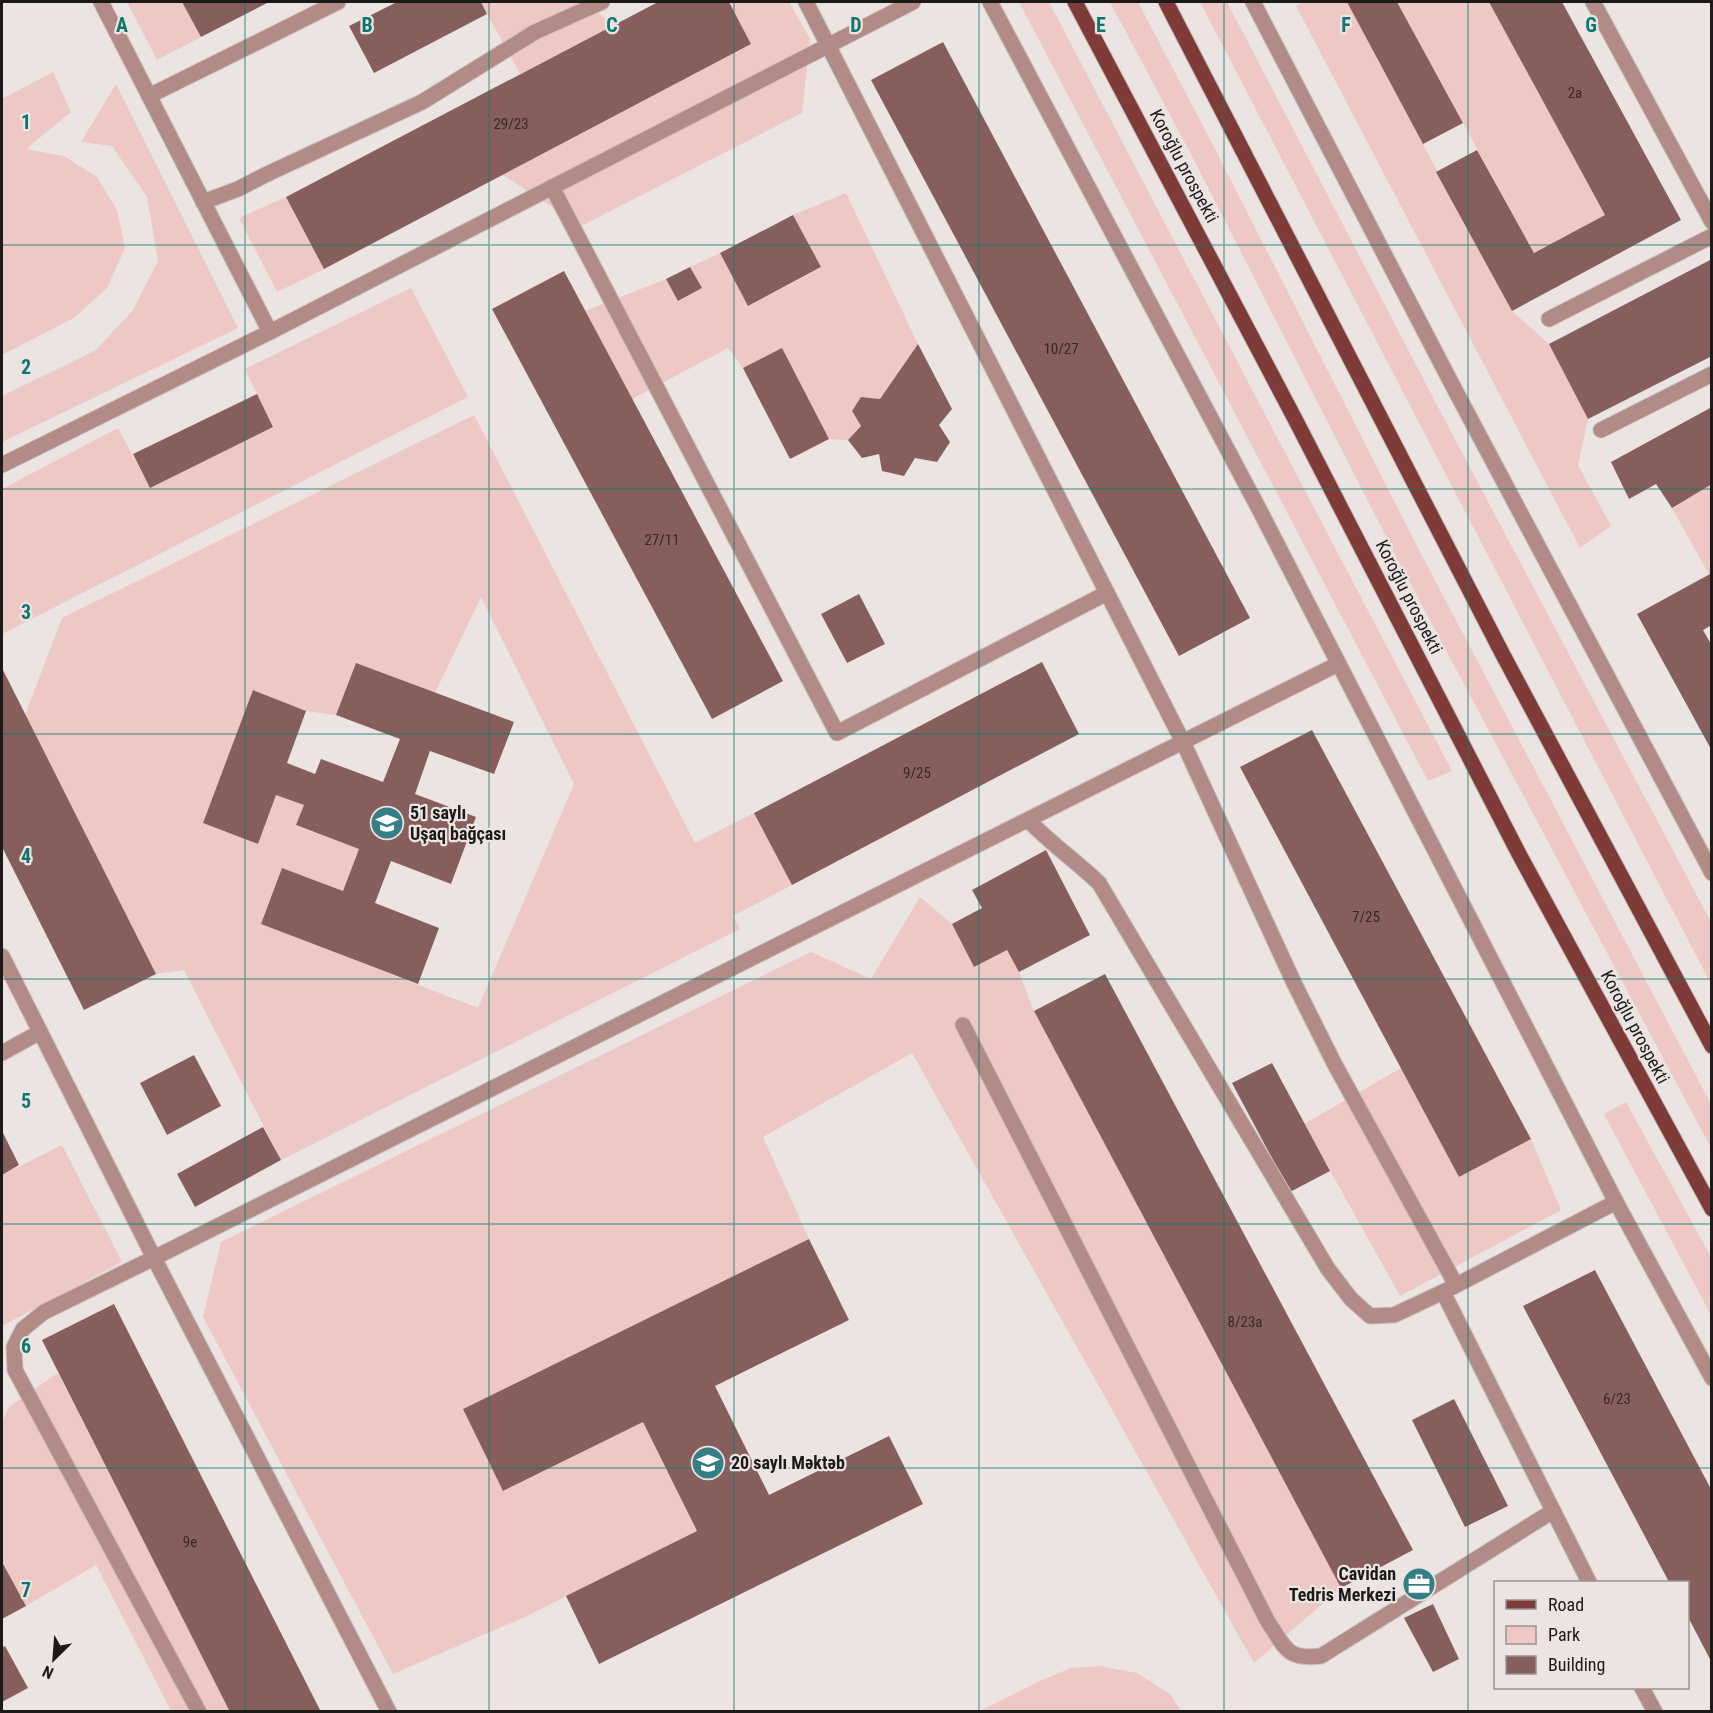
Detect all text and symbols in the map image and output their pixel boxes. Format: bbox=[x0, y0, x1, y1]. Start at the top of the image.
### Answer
text: A bbox=[116, 13, 128, 37]
text: B bbox=[361, 13, 373, 37]
text: C bbox=[606, 13, 618, 37]
text: D bbox=[850, 13, 862, 37]
text: E bbox=[1096, 13, 1106, 37]
text: F bbox=[1341, 13, 1351, 37]
text: G bbox=[1585, 13, 1597, 37]
house number: 2a bbox=[1568, 84, 1582, 102]
street label: Koroğlu prospekti bbox=[1146, 106, 1223, 226]
text: 1 bbox=[21, 110, 31, 134]
house number: 29/23 bbox=[493, 115, 529, 133]
house number: 10/27 bbox=[1043, 340, 1079, 358]
text: 2 bbox=[21, 355, 31, 379]
house number: 27/11 bbox=[644, 531, 680, 549]
street label: Koroğlu prospekti bbox=[1372, 536, 1447, 657]
text: 3 bbox=[21, 600, 31, 624]
house number: 9/25 bbox=[903, 764, 931, 782]
place label: 51 saylı Uşaq bağçası bbox=[410, 802, 506, 844]
school or university icon: 51 saylı Uşaq bağçası bbox=[369, 805, 405, 841]
text: 4 bbox=[21, 844, 31, 868]
house number: 7/25 bbox=[1352, 908, 1380, 926]
street label: Koroğlu prospekti bbox=[1597, 967, 1674, 1087]
text: 5 bbox=[21, 1089, 31, 1113]
house number: 8/23a bbox=[1228, 1313, 1262, 1331]
text: 6 bbox=[21, 1334, 31, 1358]
house number: 6/23 bbox=[1603, 1390, 1631, 1408]
school or university icon: 20 saylı Məktəb bbox=[690, 1445, 726, 1481]
place label: 20 saylı Məktəb bbox=[731, 1452, 845, 1473]
house number: 9e bbox=[183, 1533, 197, 1551]
place label: Cavidan Tedris Merkezi bbox=[1289, 1563, 1396, 1605]
office icon: Cavidan Tedris Merkezi bbox=[1401, 1566, 1437, 1602]
text: 7 bbox=[21, 1578, 31, 1602]
legend bbox=[1494, 1581, 1689, 1689]
text: Road bbox=[1548, 1594, 1584, 1615]
text: Park bbox=[1548, 1624, 1580, 1645]
north arrow bbox=[24, 1629, 84, 1689]
text: Building bbox=[1548, 1654, 1605, 1675]
text: N bbox=[39, 1661, 56, 1683]

